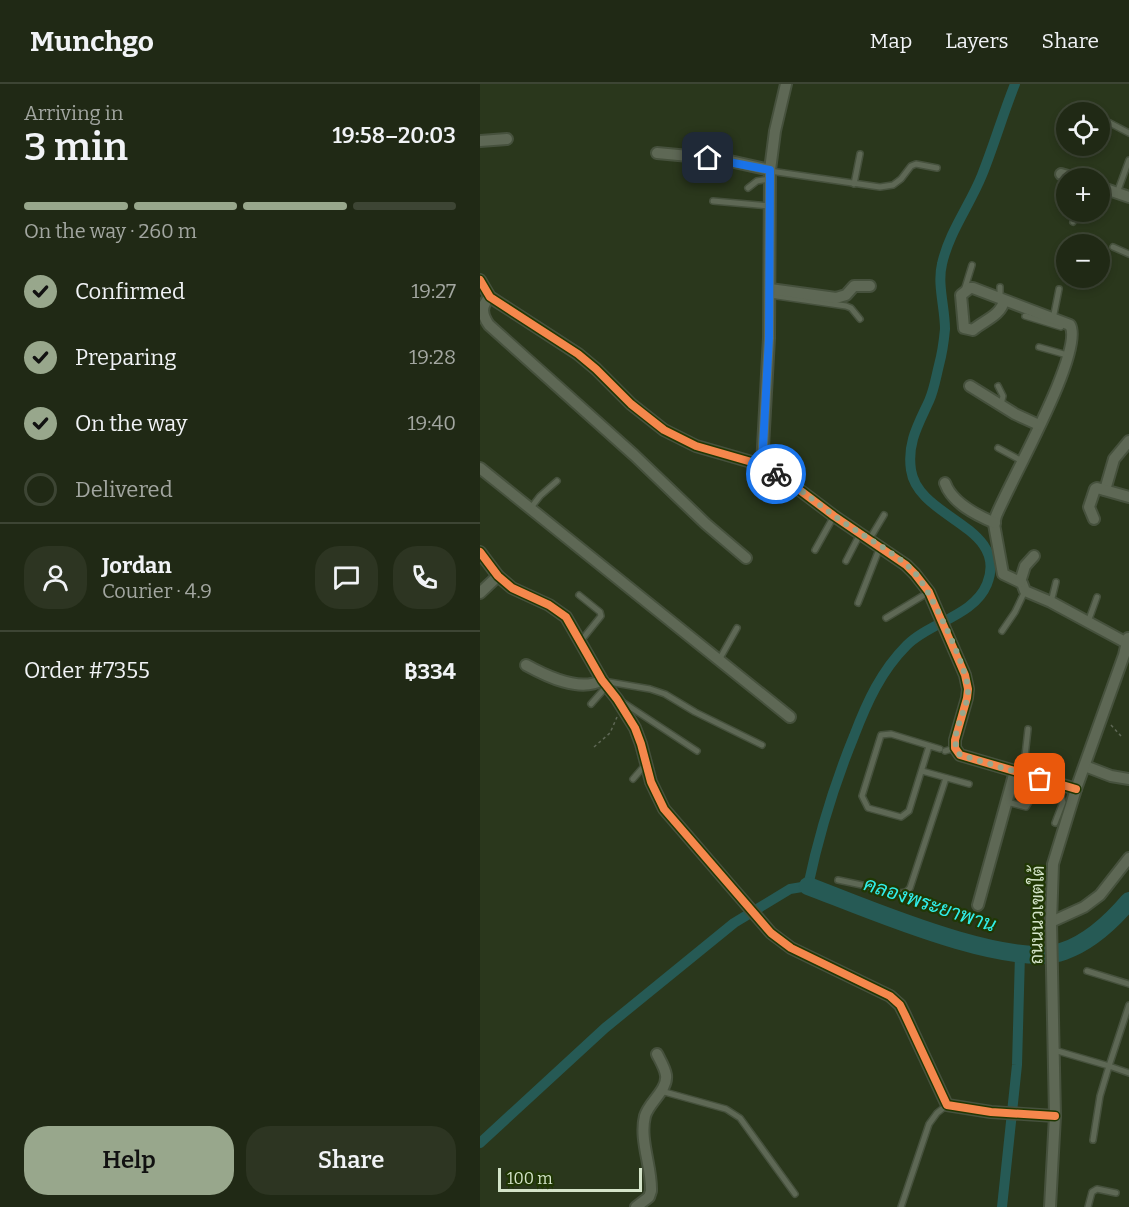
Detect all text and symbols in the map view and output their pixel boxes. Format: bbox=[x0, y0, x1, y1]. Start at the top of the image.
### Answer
text: Munchgo bbox=[30, 25, 154, 58]
text: Map bbox=[870, 28, 912, 54]
text: Layers bbox=[945, 28, 1009, 54]
text: Share bbox=[1042, 28, 1099, 54]
text: Arriving in bbox=[24, 101, 123, 125]
map controls bbox=[1056, 102, 1110, 288]
button: locate bbox=[1056, 102, 1110, 156]
text: 19:58–20:03 bbox=[333, 122, 456, 149]
text: 3 min bbox=[24, 124, 128, 170]
pin bbox=[682, 132, 733, 183]
icon: home bbox=[691, 141, 724, 174]
button: + bbox=[1056, 168, 1110, 222]
text: On the way · 260 m bbox=[24, 219, 197, 243]
button: − bbox=[1056, 234, 1110, 288]
icon: check bbox=[24, 275, 57, 308]
text: Confirmed bbox=[75, 278, 185, 305]
text: 19:27 bbox=[411, 279, 456, 303]
icon: check bbox=[24, 341, 57, 374]
text: Preparing bbox=[75, 344, 177, 371]
text: 19:28 bbox=[409, 345, 456, 369]
icon: check bbox=[24, 407, 57, 440]
text: On the way bbox=[75, 410, 187, 437]
text: 19:40 bbox=[407, 411, 456, 435]
courier bbox=[746, 444, 806, 504]
icon: bike bbox=[760, 458, 793, 491]
text: Delivered bbox=[75, 476, 173, 503]
button: person bbox=[24, 546, 87, 609]
button: chat bbox=[315, 546, 378, 609]
button: phone bbox=[393, 546, 456, 609]
text: Jordan bbox=[102, 552, 172, 579]
text: Courier · 4.9 bbox=[102, 579, 212, 603]
text: Order #7355 bbox=[24, 657, 150, 684]
text: ฿334 bbox=[404, 658, 456, 685]
pin bbox=[1014, 753, 1065, 804]
icon: bag bbox=[1023, 762, 1056, 795]
street label: ถนนนวเขตใต้ bbox=[1023, 864, 1049, 965]
water label: คลองพระยาพาน bbox=[861, 871, 999, 937]
button: Help bbox=[24, 1126, 234, 1195]
button: Share bbox=[246, 1126, 456, 1195]
scale bar bbox=[498, 1165, 642, 1192]
text: 100 m bbox=[507, 1169, 552, 1188]

